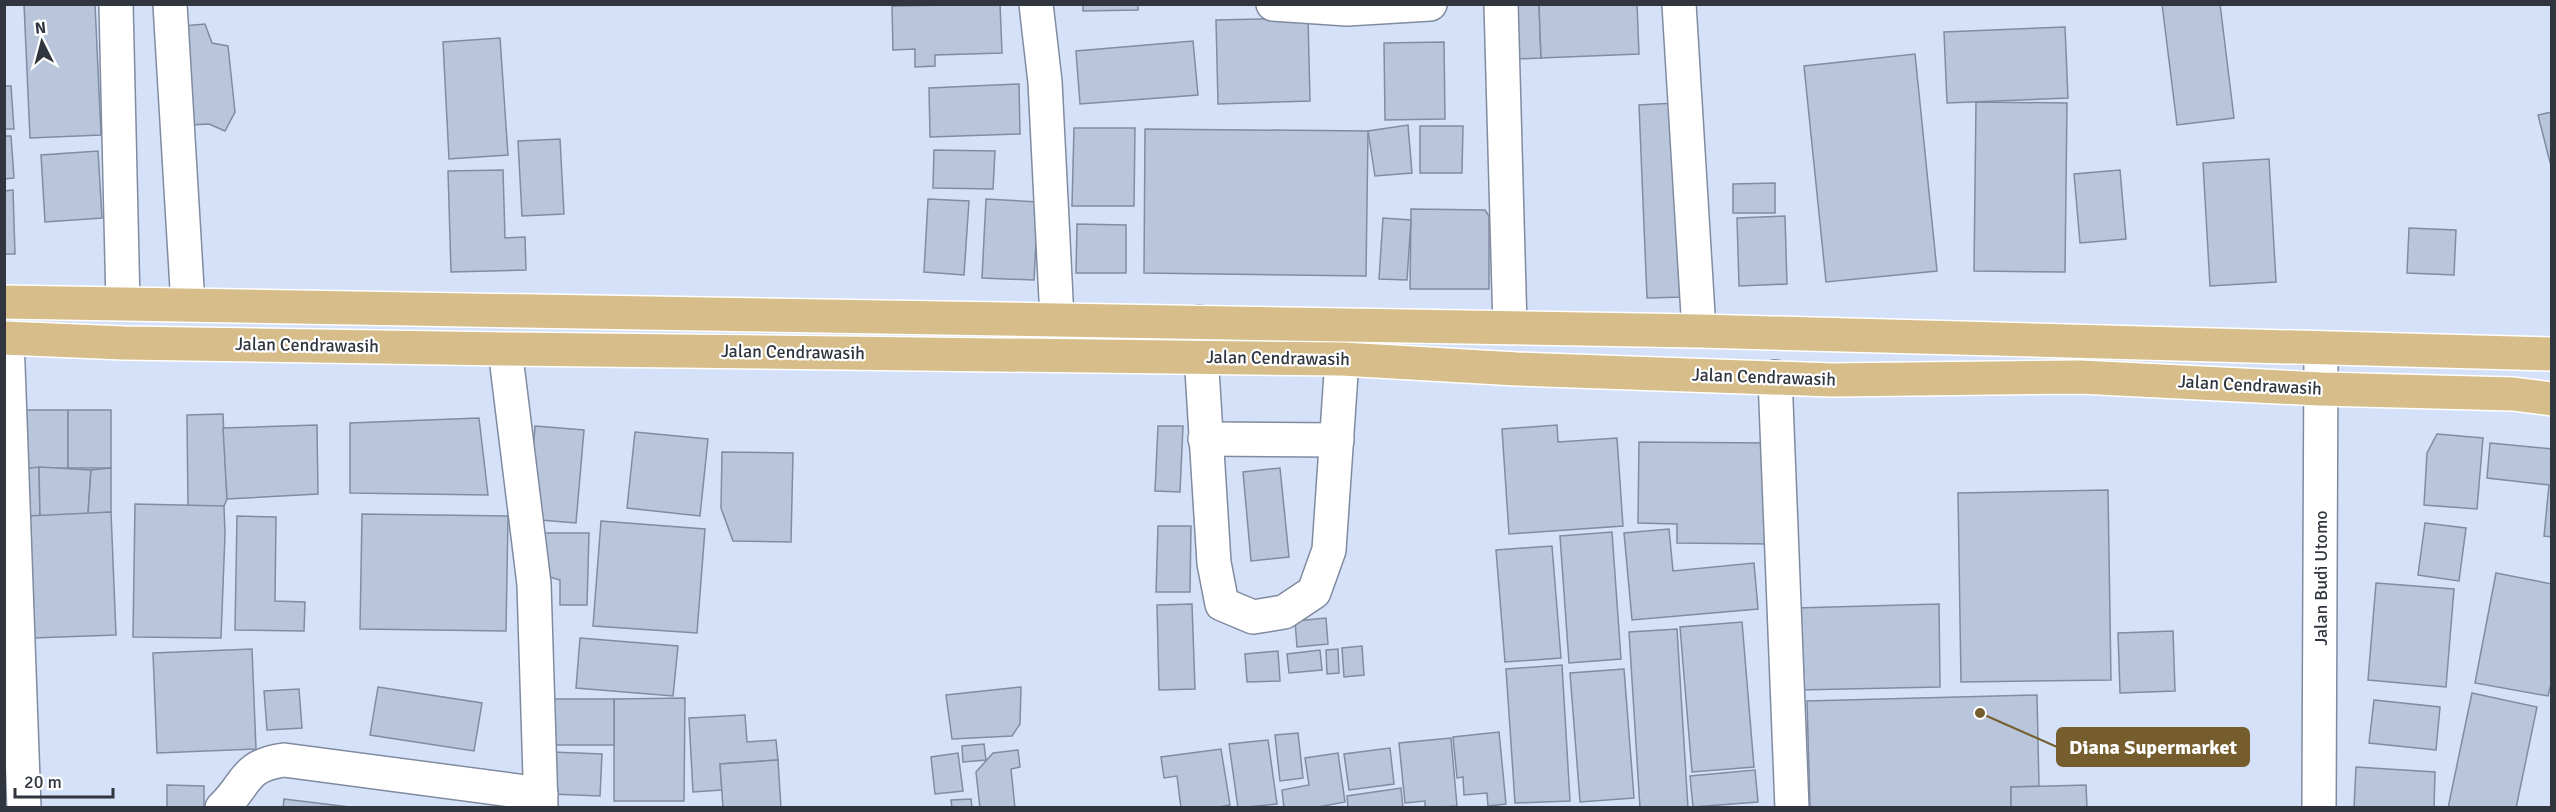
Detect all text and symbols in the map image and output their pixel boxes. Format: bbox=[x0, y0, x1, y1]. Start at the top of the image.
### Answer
north arrow bbox=[12, 12, 72, 72]
text: N bbox=[34, 18, 47, 39]
street label: Jalan Cendrawasih bbox=[235, 333, 379, 357]
street label: Jalan Cendrawasih bbox=[721, 340, 865, 364]
street label: Jalan Cendrawasih bbox=[1206, 346, 1350, 370]
street label: Jalan Cendrawasih bbox=[1692, 363, 1836, 391]
street label: Jalan Cendrawasih bbox=[2178, 370, 2322, 400]
street label: Jalan Budi Utomo bbox=[2310, 510, 2332, 646]
callout: Diana Supermarket bbox=[2057, 728, 2249, 766]
text: Diana Supermarket bbox=[2069, 735, 2237, 760]
scale bar bbox=[15, 761, 112, 799]
text: 20 m bbox=[24, 771, 62, 793]

